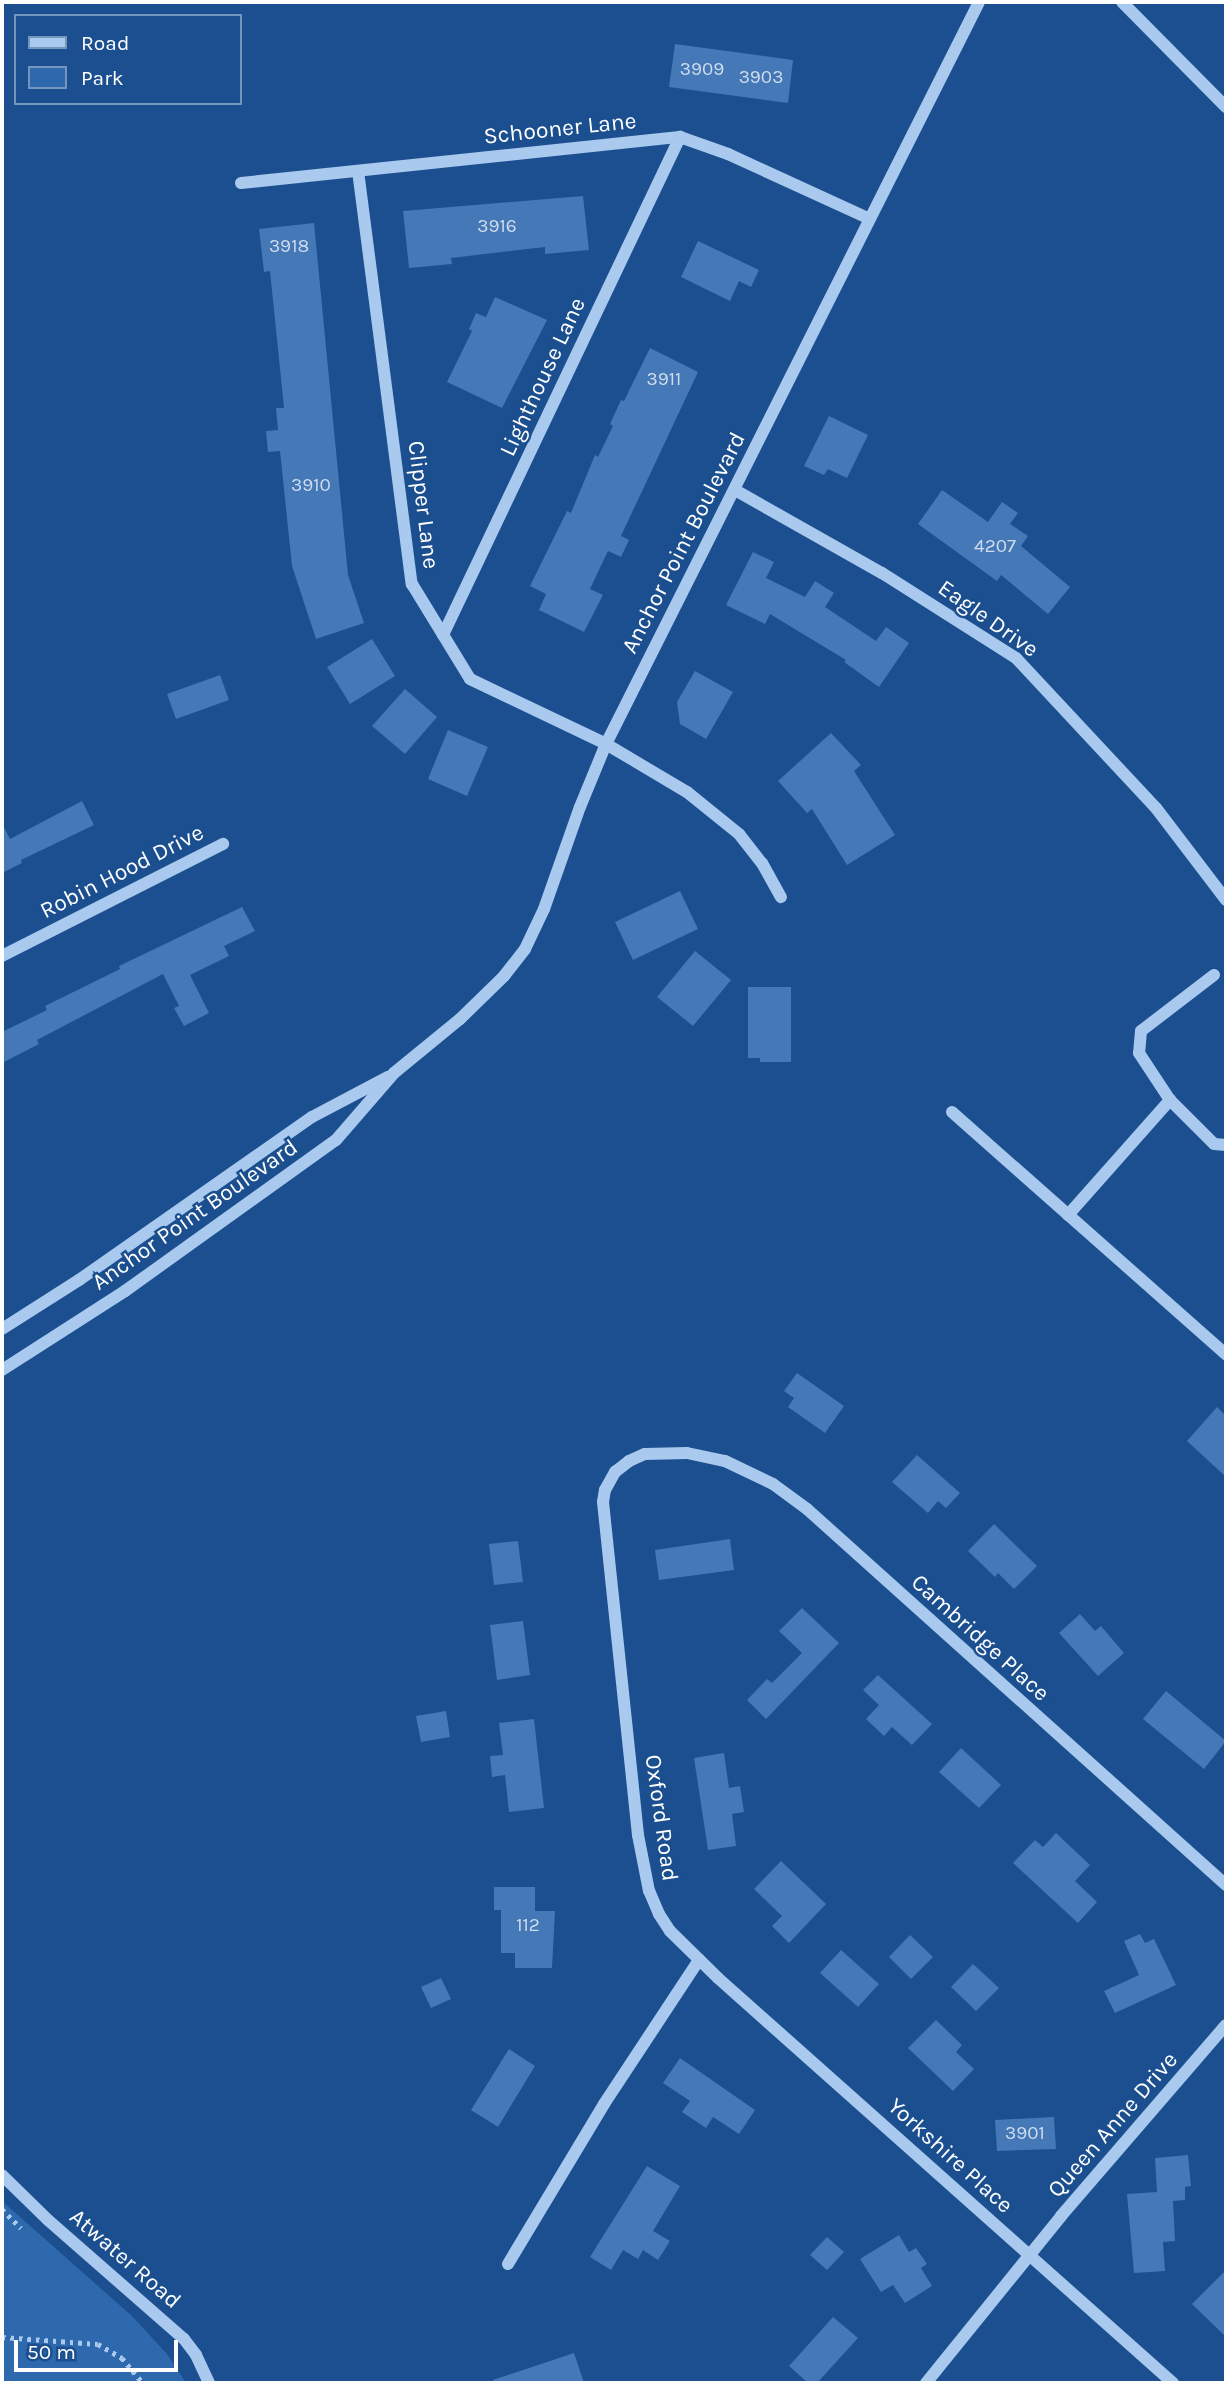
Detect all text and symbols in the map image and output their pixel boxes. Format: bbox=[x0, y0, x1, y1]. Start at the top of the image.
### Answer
legend bbox=[14, 14, 242, 105]
text: Road bbox=[81, 31, 129, 55]
house number: 3909 bbox=[680, 59, 724, 81]
text: Park bbox=[81, 66, 124, 90]
house number: 3903 bbox=[739, 67, 783, 89]
street label: Schooner Lane bbox=[482, 107, 638, 151]
house number: 3916 bbox=[477, 216, 517, 238]
house number: 3918 bbox=[269, 236, 309, 258]
street label: Lighthouse Lane bbox=[494, 293, 592, 461]
house number: 3911 bbox=[647, 369, 681, 391]
street label: Anchor Point Boulevard bbox=[616, 428, 752, 658]
street label: Clipper Lane bbox=[401, 439, 445, 571]
house number: 3910 bbox=[291, 475, 331, 497]
house number: 4207 bbox=[974, 536, 1016, 558]
street label: Eagle Drive bbox=[933, 574, 1043, 664]
street label: Robin Hood Drive bbox=[36, 819, 208, 925]
street label: Anchor Point Boulevard bbox=[87, 1134, 303, 1296]
street label: Cambridge Place bbox=[905, 1569, 1055, 1707]
street label: Oxford Road bbox=[638, 1753, 684, 1883]
house number: 112 bbox=[516, 1915, 540, 1937]
street label: Queen Anne Drive bbox=[1042, 2047, 1184, 2203]
street label: Yorkshire Place bbox=[882, 2093, 1018, 2219]
house number: 3901 bbox=[1005, 2123, 1045, 2145]
street label: Atwater Road bbox=[64, 2203, 186, 2315]
scale bar bbox=[18, 2326, 182, 2370]
text: 50 m bbox=[27, 2340, 76, 2364]

